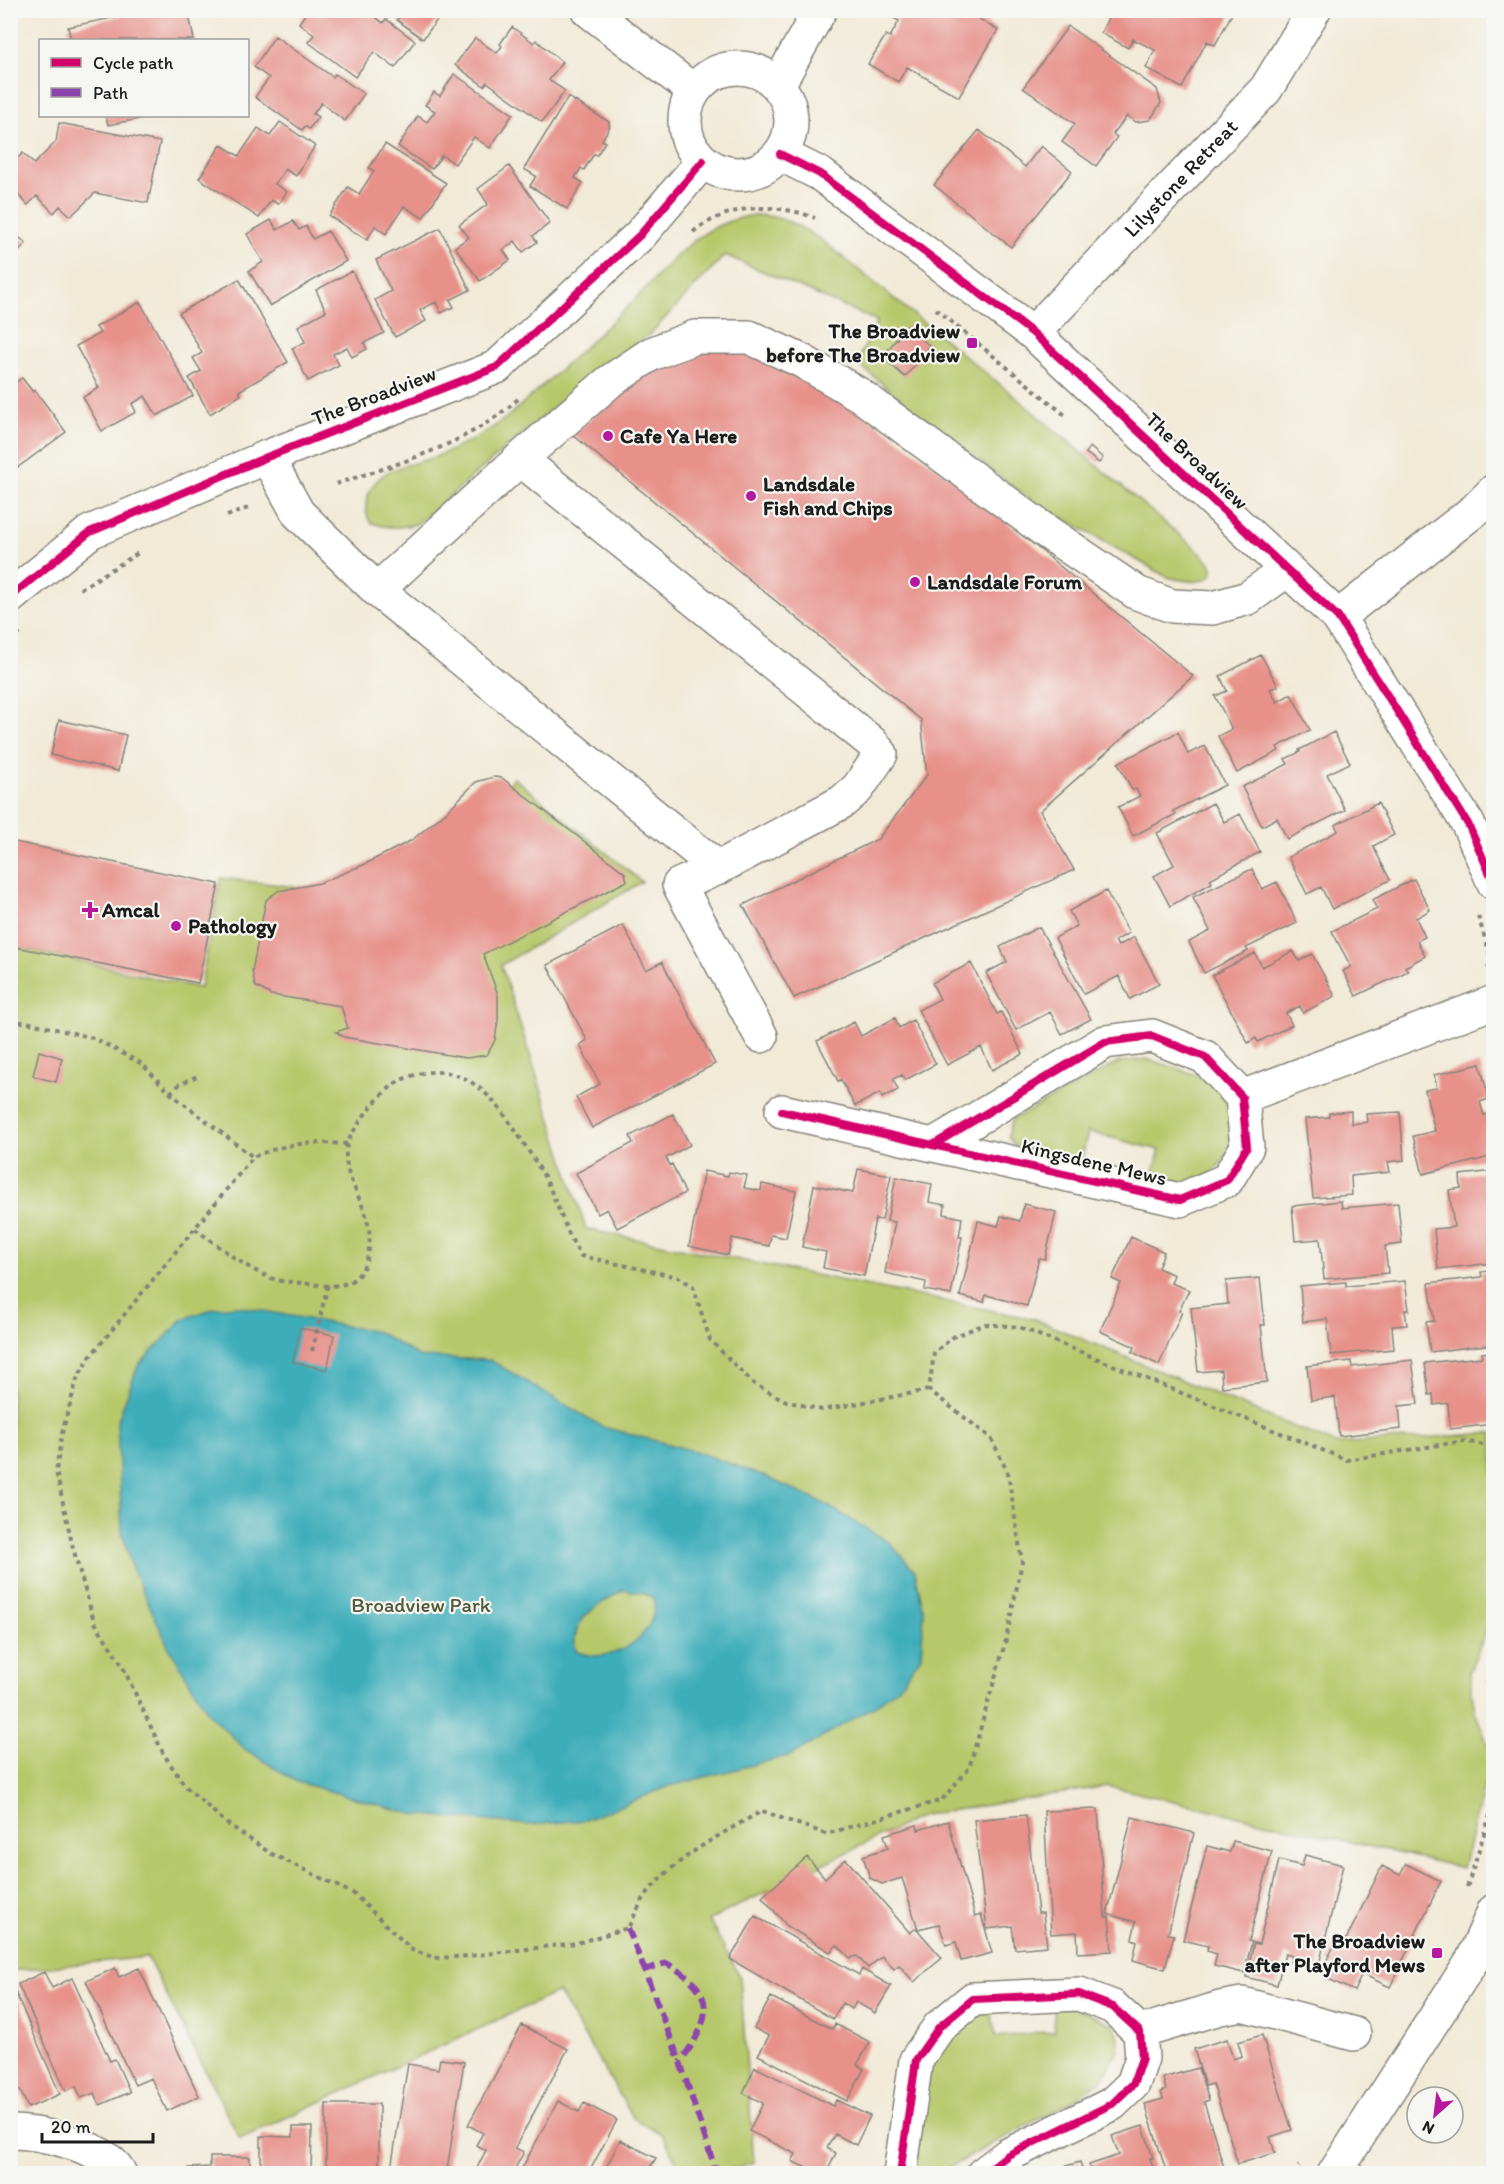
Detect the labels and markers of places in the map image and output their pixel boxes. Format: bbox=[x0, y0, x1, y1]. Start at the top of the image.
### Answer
place label: The Broadview before The Broadview bbox=[766, 318, 961, 367]
marker: The Broadview before The Broadview bbox=[965, 336, 979, 350]
place label: Cafe Ya Here bbox=[620, 423, 737, 448]
marker: Cafe Ya Here bbox=[601, 429, 615, 443]
place label: Landsdale Fish and Chips bbox=[763, 471, 893, 521]
marker: Landsdale Fish and Chips bbox=[744, 489, 758, 503]
place label: Landsdale Forum bbox=[927, 569, 1082, 594]
marker: Landsdale Forum bbox=[908, 575, 922, 589]
place label: Amcal bbox=[101, 897, 161, 922]
marker: Amcal bbox=[83, 903, 97, 917]
place label: Pathology bbox=[188, 913, 277, 939]
marker: Pathology bbox=[169, 919, 183, 933]
place label: The Broadview after Playford Mews bbox=[1244, 1928, 1426, 1978]
marker: The Broadview after Playford Mews bbox=[1430, 1946, 1444, 1960]

